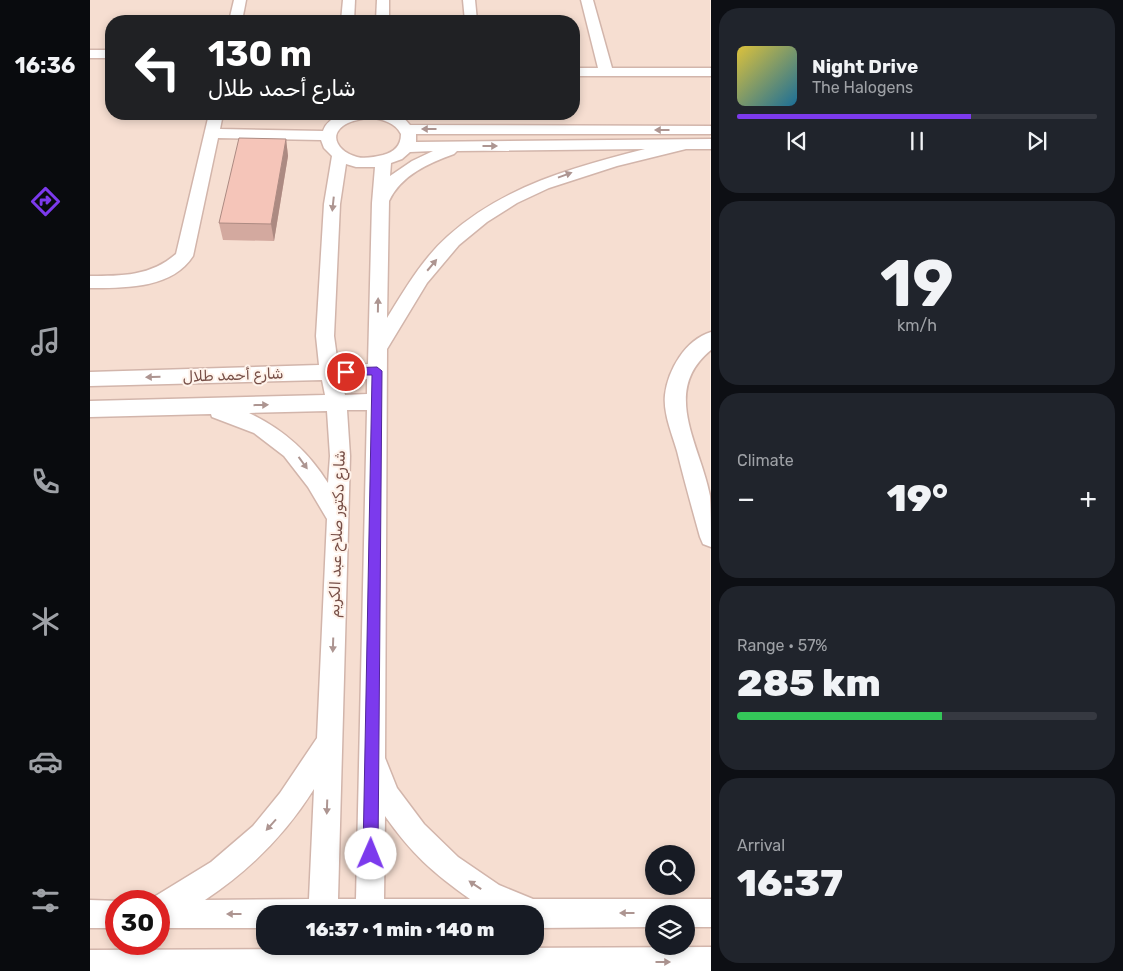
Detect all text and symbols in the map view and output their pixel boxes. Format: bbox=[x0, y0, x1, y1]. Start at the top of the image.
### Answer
text: 130 m bbox=[208, 33, 312, 75]
icon: left bbox=[125, 35, 190, 100]
text: 16:36 bbox=[15, 52, 75, 79]
text: Night Drive bbox=[812, 55, 918, 78]
text: شارع أحمد طلال bbox=[208, 75, 356, 102]
text: The Halogens bbox=[812, 78, 913, 97]
one-way arrow bbox=[421, 125, 437, 133]
one-way arrow bbox=[654, 126, 670, 134]
icon: previous bbox=[783, 127, 811, 155]
icon: pause bbox=[903, 127, 931, 155]
icon: next bbox=[1023, 127, 1051, 155]
one-way arrow bbox=[483, 142, 499, 150]
one-way arrow bbox=[557, 171, 572, 178]
icon: directions bbox=[28, 184, 63, 219]
one-way arrow bbox=[329, 197, 337, 213]
text: 19 bbox=[880, 245, 954, 322]
one-way arrow bbox=[426, 259, 437, 271]
one-way arrow bbox=[374, 297, 382, 313]
text: km/h bbox=[897, 316, 937, 335]
icon: music bbox=[28, 324, 63, 359]
pin bbox=[325, 351, 367, 393]
icon: arrive bbox=[332, 358, 360, 386]
street label: شارع أحمد طلال bbox=[182, 364, 284, 388]
one-way arrow bbox=[145, 373, 161, 381]
one-way arrow bbox=[253, 401, 269, 409]
street label: شارع دكتور صلاح عبد الكريم bbox=[325, 450, 351, 618]
text: Climate bbox=[737, 451, 794, 470]
one-way arrow bbox=[298, 456, 309, 469]
icon: phone bbox=[28, 464, 63, 499]
text: 19° bbox=[887, 475, 948, 521]
text: − bbox=[737, 482, 755, 515]
text: + bbox=[1080, 482, 1097, 515]
icon: climate bbox=[28, 604, 63, 639]
text: Range · 57% bbox=[737, 636, 828, 655]
one-way arrow bbox=[329, 637, 337, 653]
text: 285 km bbox=[737, 660, 881, 706]
icon: car bbox=[28, 744, 63, 779]
one-way arrow bbox=[322, 800, 330, 816]
one-way arrow bbox=[265, 818, 277, 830]
position arrow bbox=[344, 827, 396, 879]
text: Arrival bbox=[737, 836, 785, 855]
map controls bbox=[645, 845, 695, 955]
button: search bbox=[645, 845, 695, 895]
text: 16:37 bbox=[737, 860, 843, 906]
one-way arrow bbox=[468, 880, 482, 890]
icon: filters bbox=[28, 883, 63, 918]
speed limit sign: 30 bbox=[105, 890, 170, 955]
button: layers bbox=[645, 905, 695, 955]
one-way arrow bbox=[619, 909, 635, 917]
one-way arrow bbox=[225, 910, 241, 918]
text: 16:37 · 1 min · 140 m bbox=[306, 918, 494, 941]
one-way arrow bbox=[655, 958, 671, 966]

